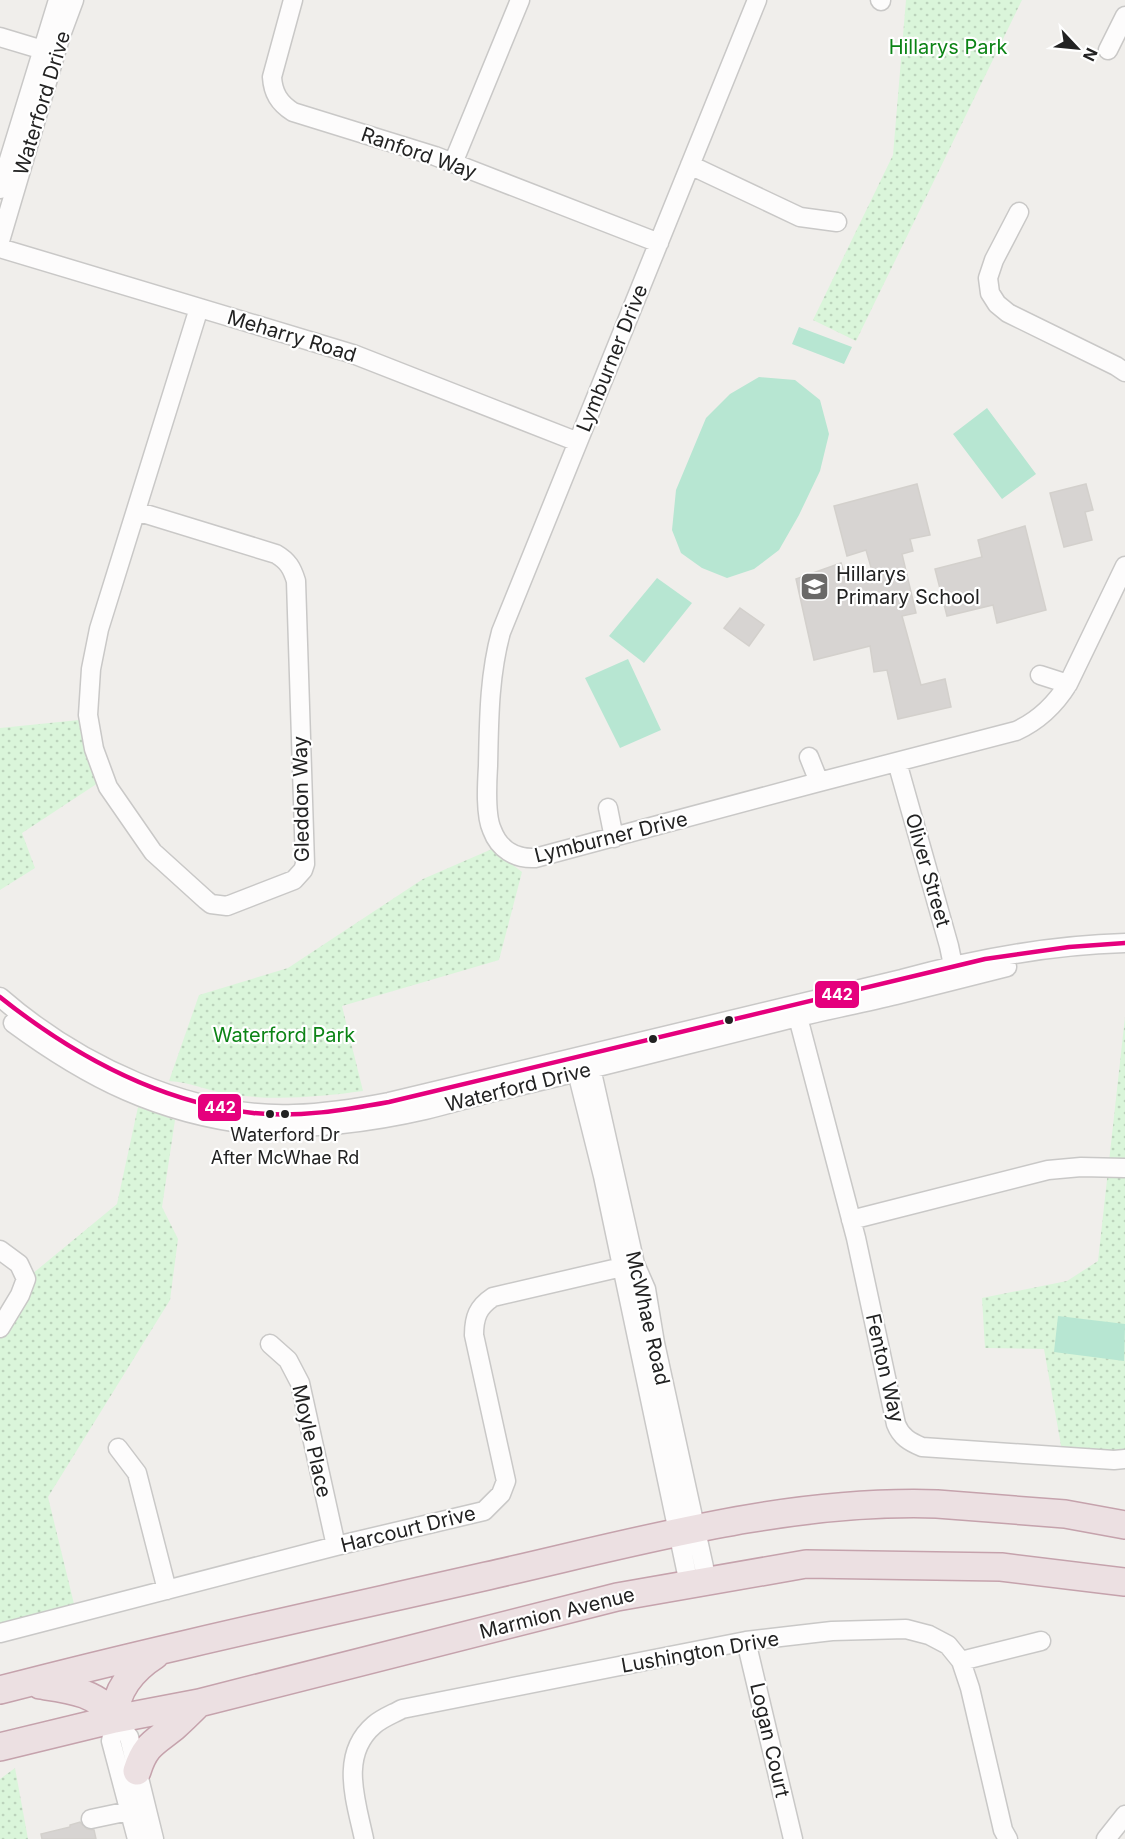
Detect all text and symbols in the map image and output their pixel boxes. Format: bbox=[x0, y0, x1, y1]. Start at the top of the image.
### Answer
north arrow bbox=[1047, 18, 1107, 78]
street label: Waterford Drive bbox=[9, 28, 75, 178]
park label: Hillarys Park bbox=[889, 35, 1007, 59]
text: N bbox=[1079, 45, 1102, 64]
street label: Ranford Way bbox=[358, 122, 480, 184]
street label: Lymburner Drive bbox=[571, 281, 653, 435]
street label: Meharry Road bbox=[225, 305, 359, 367]
place label: Hillarys Primary School bbox=[836, 562, 980, 609]
school or university icon: Hillarys Primary School bbox=[799, 570, 831, 602]
street label: Gleddon Way bbox=[288, 736, 314, 862]
street label: Lymburner Drive bbox=[532, 806, 690, 868]
street label: Oliver Street bbox=[900, 810, 956, 930]
line badge: 442 bbox=[814, 980, 860, 1009]
text: 442 bbox=[821, 984, 853, 1004]
unlabelled marker bbox=[723, 1014, 735, 1026]
park label: Waterford Park bbox=[213, 1023, 355, 1047]
unlabelled marker bbox=[647, 1033, 659, 1045]
street label: Waterford Drive bbox=[443, 1057, 593, 1117]
line badge: 442 bbox=[197, 1093, 242, 1122]
text: 442 bbox=[204, 1097, 236, 1117]
unlabelled marker bbox=[264, 1108, 276, 1120]
marker: Waterford Dr After McWhae Rd bbox=[279, 1108, 291, 1120]
place label: Waterford Dr After McWhae Rd bbox=[211, 1124, 359, 1168]
street label: McWhae Road bbox=[621, 1249, 675, 1387]
street label: Fenton Way bbox=[861, 1311, 909, 1425]
street label: Moyle Place bbox=[287, 1382, 337, 1500]
street label: Harcourt Drive bbox=[338, 1501, 478, 1557]
street label: Marmion Avenue bbox=[477, 1582, 637, 1644]
street label: Lushington Drive bbox=[619, 1626, 781, 1678]
street label: Logan Court bbox=[745, 1680, 795, 1800]

